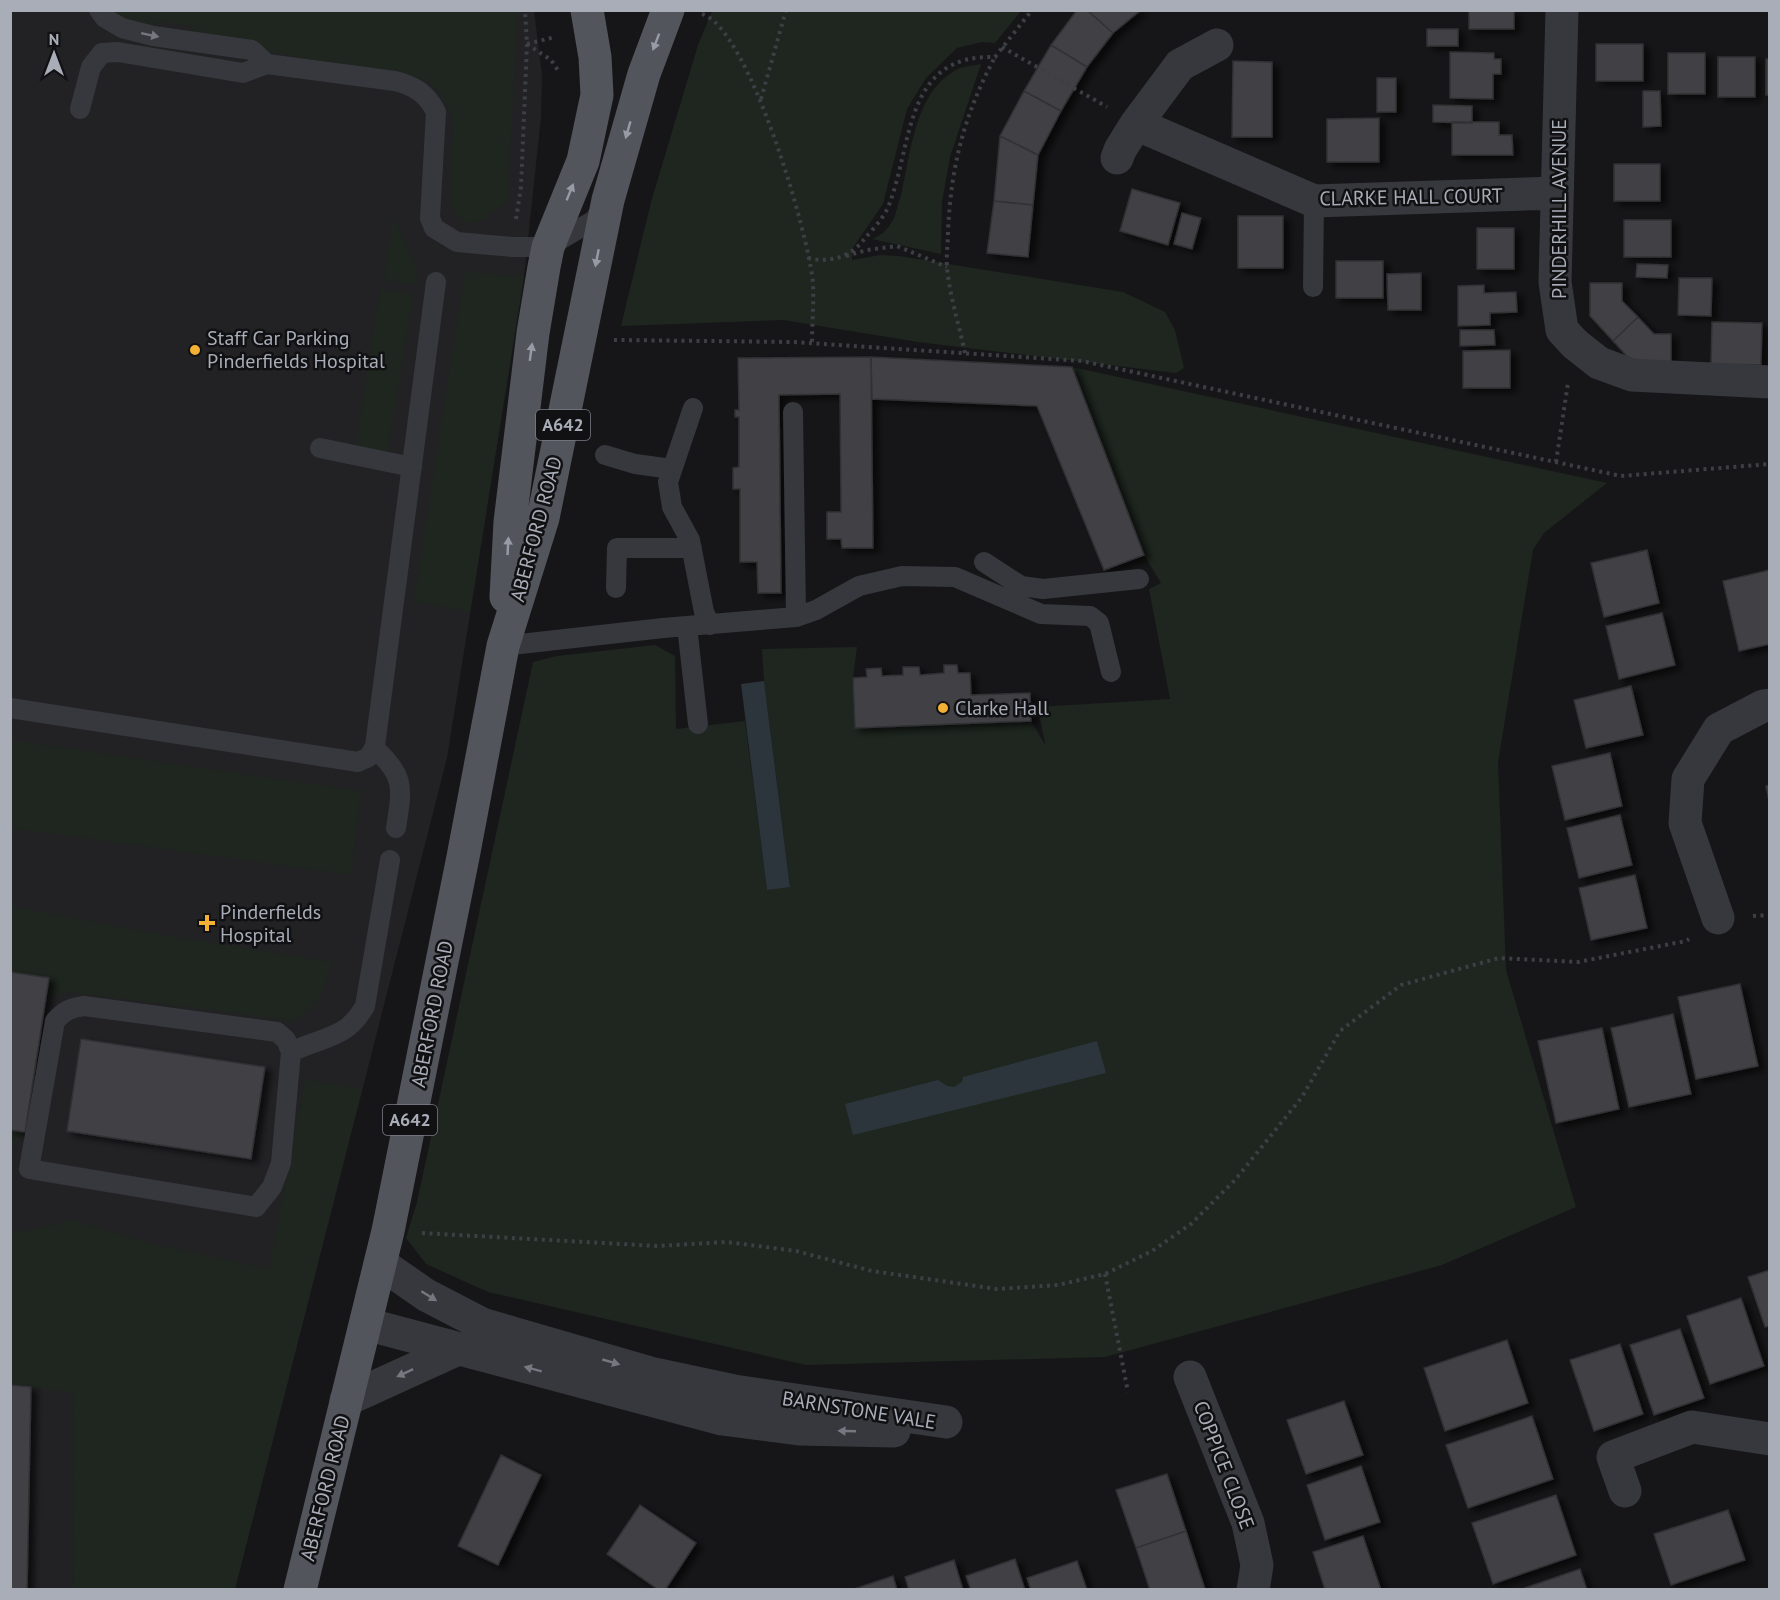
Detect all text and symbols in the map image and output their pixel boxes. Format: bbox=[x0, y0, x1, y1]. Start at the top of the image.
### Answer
north arrow bbox=[24, 24, 84, 84]
text: N bbox=[49, 29, 59, 49]
one-way arrow bbox=[141, 31, 160, 40]
one-way arrow bbox=[651, 33, 660, 51]
street label: PINDERHILL AVENUE bbox=[1546, 119, 1572, 299]
one-way arrow bbox=[623, 121, 632, 139]
street label: CLARKE HALL COURT bbox=[1319, 182, 1503, 212]
one-way arrow bbox=[565, 183, 575, 201]
one-way arrow bbox=[592, 248, 601, 267]
place label: Staff Car Parking Pinderfields Hospital bbox=[207, 325, 385, 374]
one-way arrow bbox=[526, 342, 535, 361]
marker: Staff Car Parking Pinderfields Hospital bbox=[188, 343, 202, 357]
road number: A642 bbox=[536, 410, 590, 440]
street label: ABERFORD ROAD bbox=[504, 454, 568, 604]
one-way arrow bbox=[504, 536, 513, 555]
place label: Clarke Hall bbox=[955, 695, 1049, 721]
marker: Clarke Hall bbox=[936, 701, 950, 715]
place label: Pinderfields Hospital bbox=[220, 899, 321, 948]
marker: Pinderfields Hospital bbox=[198, 914, 216, 932]
street label: ABERFORD ROAD bbox=[405, 938, 459, 1090]
road number: A642 bbox=[383, 1105, 437, 1135]
one-way arrow bbox=[421, 1290, 437, 1301]
one-way arrow bbox=[602, 1358, 620, 1367]
one-way arrow bbox=[524, 1364, 542, 1373]
one-way arrow bbox=[396, 1369, 414, 1378]
street label: BARNSTONE VALE bbox=[780, 1385, 938, 1435]
street label: COPPICE CLOSE bbox=[1188, 1397, 1260, 1533]
street label: ABERFORD ROAD bbox=[294, 1412, 356, 1564]
one-way arrow bbox=[837, 1426, 856, 1435]

